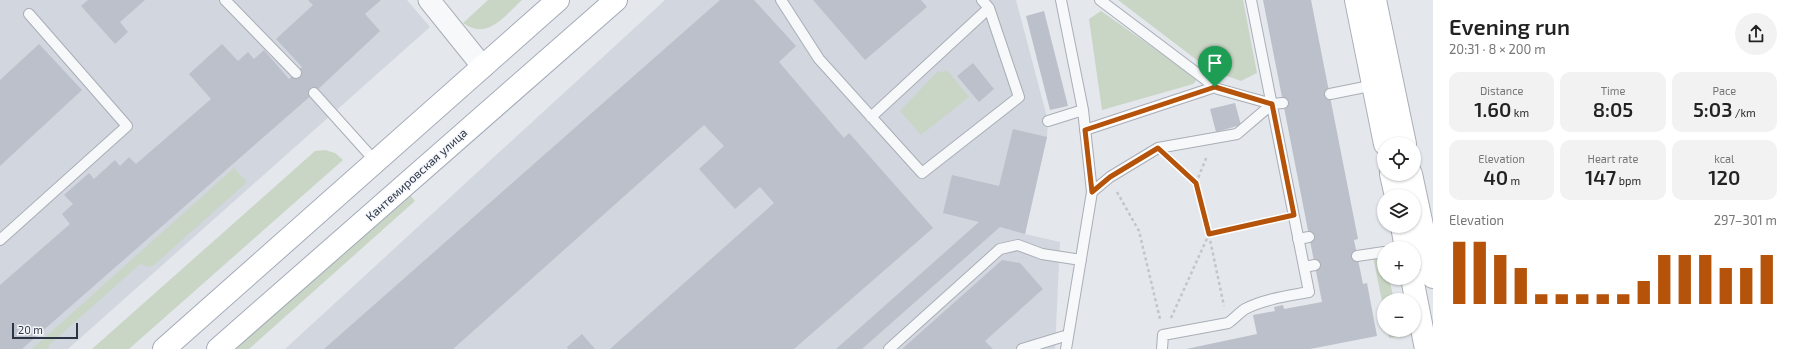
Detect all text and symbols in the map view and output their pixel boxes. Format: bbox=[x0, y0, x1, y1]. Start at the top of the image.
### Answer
text: Evening run bbox=[1449, 13, 1570, 39]
button: share bbox=[1735, 13, 1777, 55]
text: 20:31 · 8 × 200 m bbox=[1449, 41, 1546, 57]
pin bbox=[1198, 46, 1232, 87]
icon: arrive bbox=[1204, 52, 1226, 74]
text: Distance bbox=[1480, 84, 1523, 97]
text: Time bbox=[1601, 84, 1625, 97]
text: Pace bbox=[1712, 84, 1736, 97]
text: 1.60 bbox=[1474, 97, 1511, 121]
text: 8:05 bbox=[1593, 97, 1633, 121]
text: 5:03 bbox=[1693, 97, 1732, 121]
text: km bbox=[1511, 106, 1529, 119]
text: /km bbox=[1732, 106, 1756, 119]
street label: Кантемировская улица bbox=[363, 125, 470, 224]
map controls bbox=[1377, 137, 1421, 337]
button: locate bbox=[1377, 137, 1421, 181]
text: Elevation bbox=[1478, 152, 1525, 165]
text: Heart rate bbox=[1588, 152, 1638, 165]
text: kcal bbox=[1714, 152, 1734, 165]
text: 40 bbox=[1483, 165, 1508, 189]
text: 147 bbox=[1585, 165, 1616, 189]
text: 120 bbox=[1708, 165, 1740, 189]
text: m bbox=[1508, 174, 1520, 187]
text: bpm bbox=[1616, 174, 1641, 187]
button: layers bbox=[1377, 189, 1421, 233]
text: Elevation bbox=[1449, 212, 1504, 228]
text: 297–301 m bbox=[1714, 212, 1777, 228]
button: + bbox=[1377, 241, 1421, 285]
button: − bbox=[1377, 293, 1421, 337]
scale bar bbox=[12, 321, 78, 340]
text: 20 m bbox=[18, 323, 43, 336]

